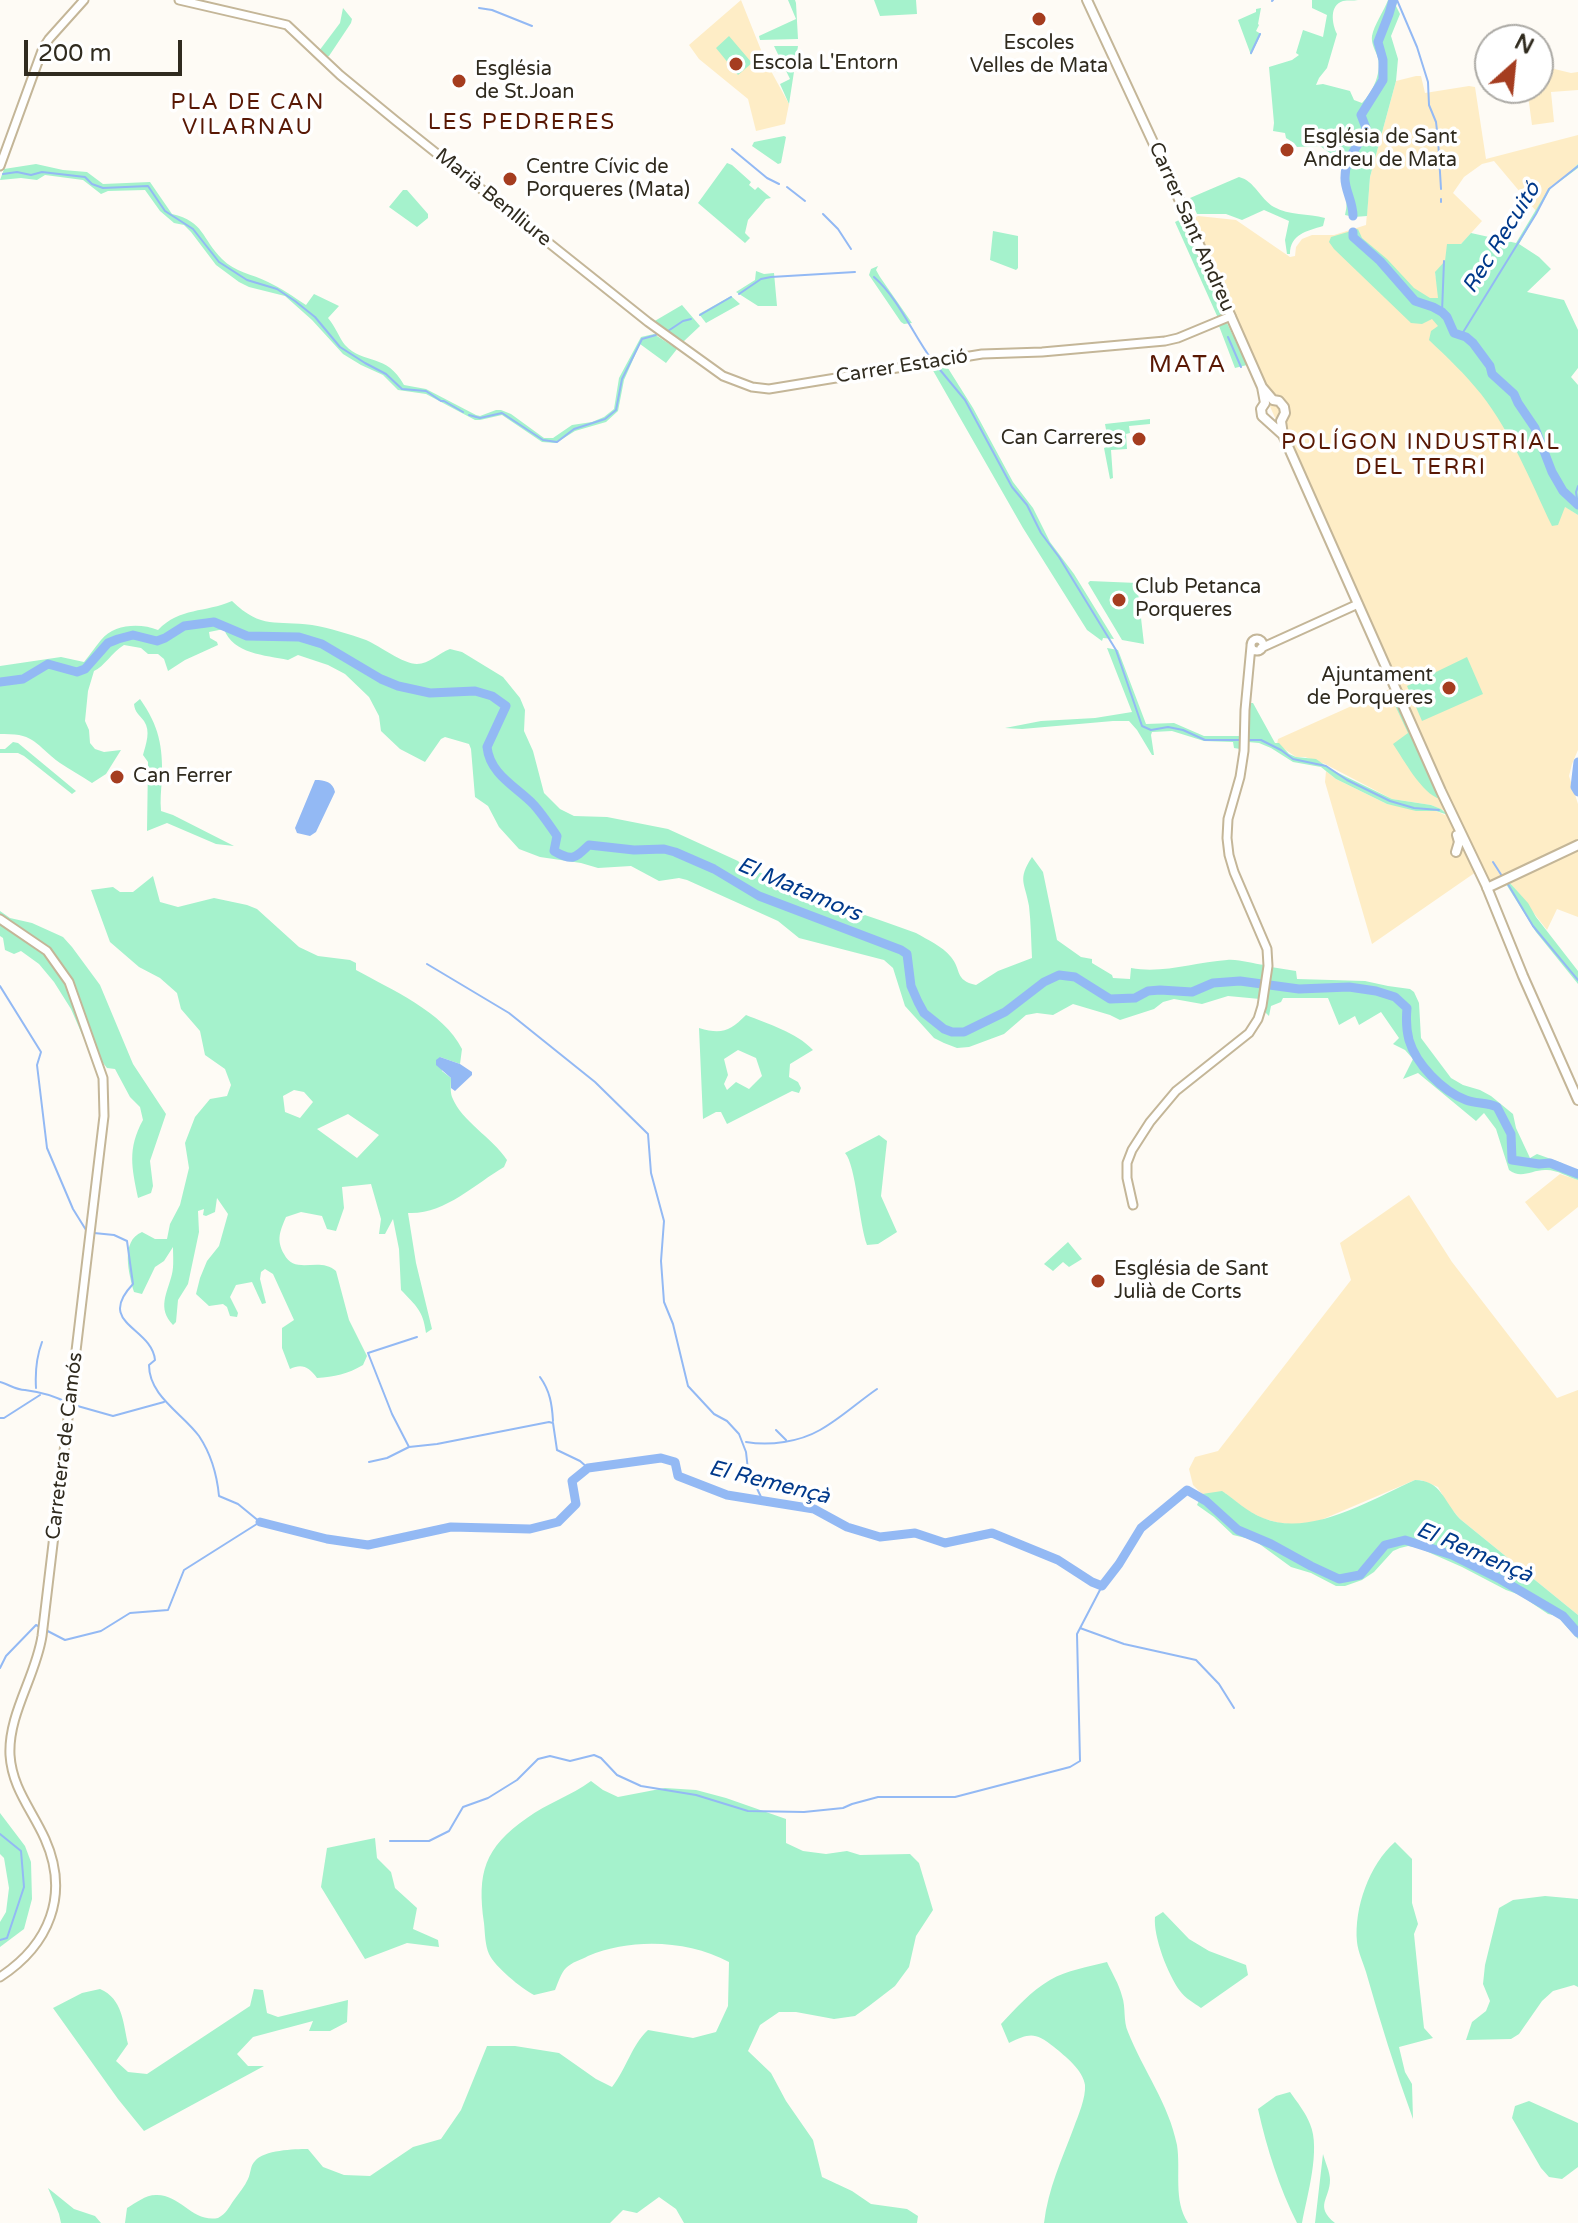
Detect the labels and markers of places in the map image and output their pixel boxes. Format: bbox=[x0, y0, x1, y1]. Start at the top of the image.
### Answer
marker: Escoles Velles de Mata bbox=[1030, 10, 1048, 28]
place label: Escoles Velles de Mata bbox=[970, 32, 1108, 79]
place label: Escola L'Entorn bbox=[752, 52, 898, 76]
marker: Escola L'Entorn bbox=[727, 55, 745, 73]
place label: Església de St.Joan bbox=[475, 58, 574, 105]
marker: Església de St.Joan bbox=[450, 72, 468, 90]
place label: Església de Sant Andreu de Mata bbox=[1303, 126, 1457, 173]
marker: Església de Sant Andreu de Mata bbox=[1278, 141, 1296, 159]
place label: Centre Cívic de Porqueres (Mata) bbox=[526, 156, 690, 203]
marker: Centre Cívic de Porqueres (Mata) bbox=[501, 170, 519, 188]
place label: Can Carreres bbox=[1001, 427, 1123, 451]
marker: Can Carreres bbox=[1130, 430, 1148, 448]
place label: Club Petanca Porqueres bbox=[1135, 576, 1261, 623]
marker: Club Petanca Porqueres bbox=[1110, 591, 1128, 609]
place label: Ajuntament de Porqueres bbox=[1307, 664, 1433, 711]
marker: Ajuntament de Porqueres bbox=[1440, 679, 1458, 697]
place label: Can Ferrer bbox=[133, 765, 232, 789]
marker: Can Ferrer bbox=[108, 768, 126, 786]
place label: Església de Sant Julià de Corts bbox=[1114, 1258, 1268, 1305]
marker: Església de Sant Julià de Corts bbox=[1089, 1272, 1107, 1290]

